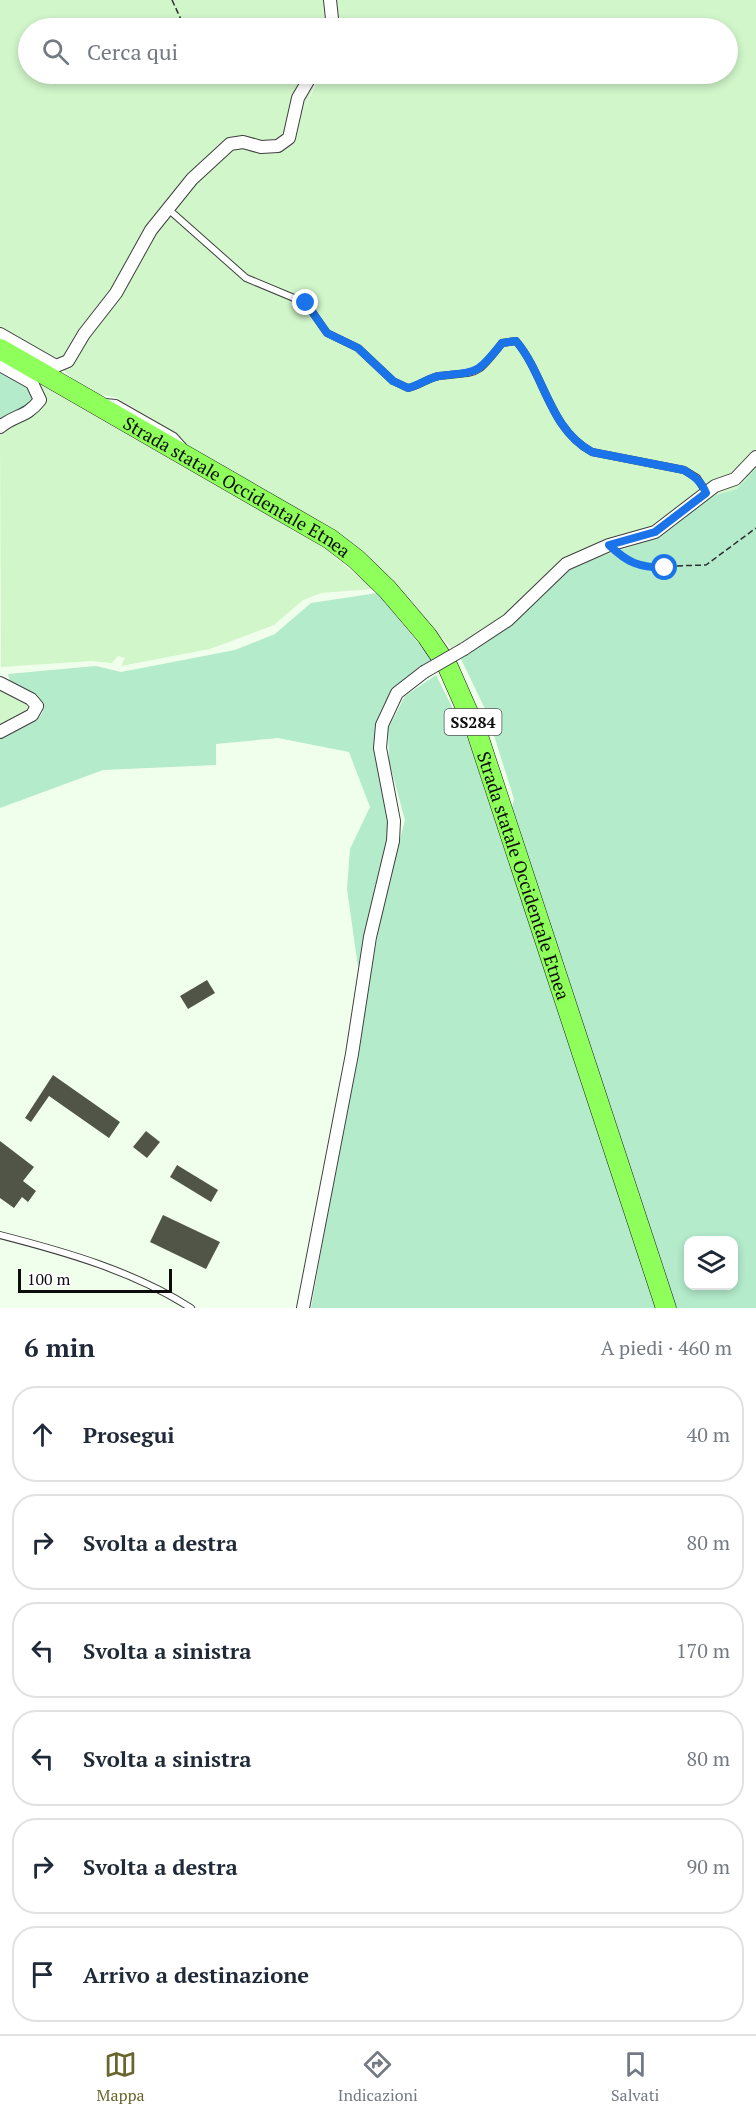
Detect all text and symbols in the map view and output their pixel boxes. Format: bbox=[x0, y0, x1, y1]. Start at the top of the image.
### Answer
search box bbox=[18, 18, 738, 84]
icon: search bbox=[39, 35, 72, 68]
text: Cerca qui bbox=[87, 37, 178, 66]
route end bbox=[292, 289, 318, 315]
street label: Strada statale Occidentale Etnea bbox=[119, 411, 356, 563]
route start bbox=[651, 554, 677, 580]
road number: SS284 bbox=[444, 709, 502, 735]
street label: Strada statale Occidentale Etnea bbox=[472, 748, 576, 1003]
map controls bbox=[684, 1236, 738, 1290]
button: layers bbox=[684, 1236, 738, 1290]
scale bar bbox=[18, 1266, 172, 1294]
text: 100 m bbox=[27, 1268, 70, 1290]
text: 6 min bbox=[24, 1330, 95, 1364]
text: A piedi · 460 m bbox=[601, 1334, 732, 1361]
icon: ahead bbox=[26, 1418, 59, 1451]
text: Prosegui bbox=[83, 1420, 175, 1449]
text: 40 m bbox=[687, 1421, 730, 1448]
icon: right bbox=[26, 1526, 59, 1559]
text: Svolta a destra bbox=[83, 1528, 238, 1557]
text: 80 m bbox=[687, 1529, 730, 1556]
icon: left bbox=[26, 1634, 59, 1667]
text: Svolta a sinistra bbox=[83, 1636, 252, 1665]
text: 170 m bbox=[676, 1637, 730, 1664]
icon: left bbox=[26, 1742, 59, 1775]
text: Svolta a sinistra bbox=[83, 1744, 252, 1773]
text: 80 m bbox=[687, 1745, 730, 1772]
icon: right bbox=[26, 1850, 59, 1883]
text: Svolta a destra bbox=[83, 1852, 238, 1881]
text: 90 m bbox=[687, 1853, 730, 1880]
icon: arrive bbox=[26, 1958, 59, 1991]
text: Arrivo a destinazione bbox=[83, 1960, 309, 1989]
tab: Mappa bbox=[97, 2048, 145, 2106]
tab: Indicazioni bbox=[338, 2048, 418, 2106]
tab: Salvati bbox=[611, 2048, 659, 2106]

